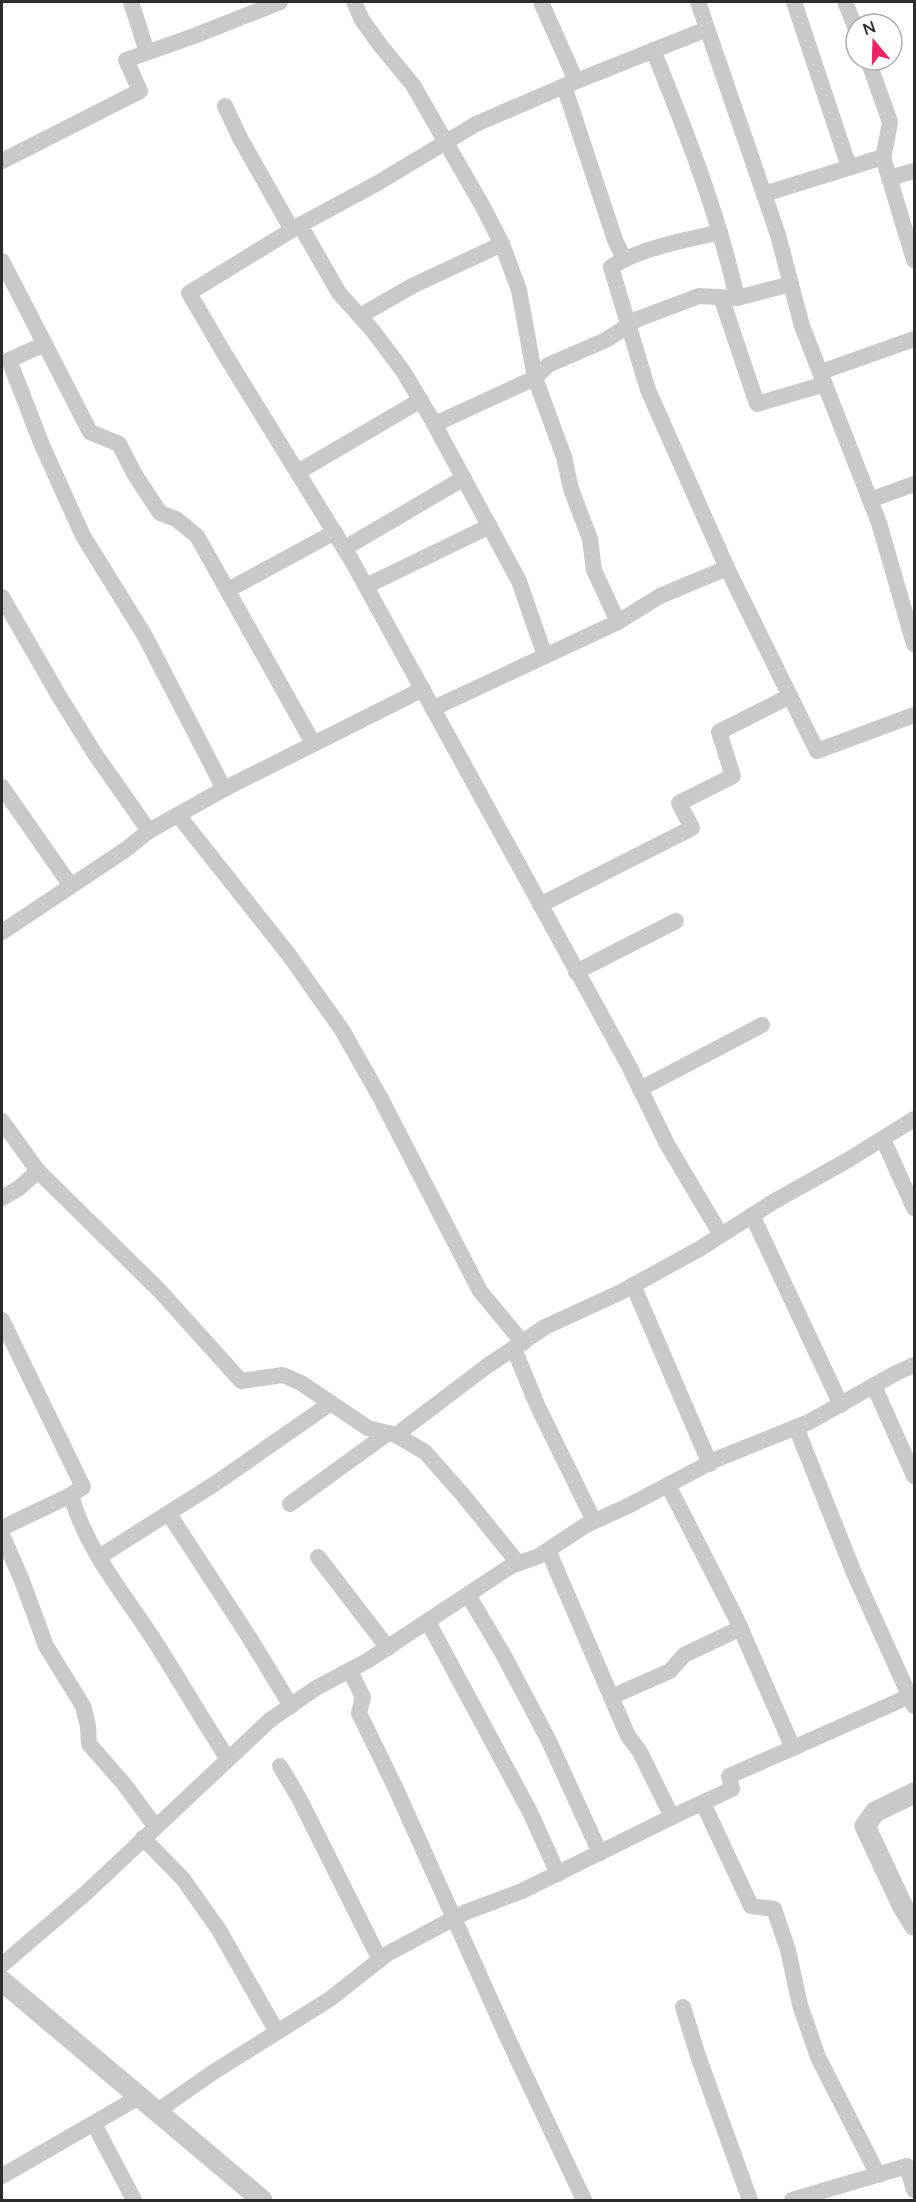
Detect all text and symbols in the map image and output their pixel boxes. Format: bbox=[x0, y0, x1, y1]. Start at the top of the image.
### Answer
north arrow bbox=[844, 12, 904, 72]
text: N bbox=[860, 16, 878, 38]

